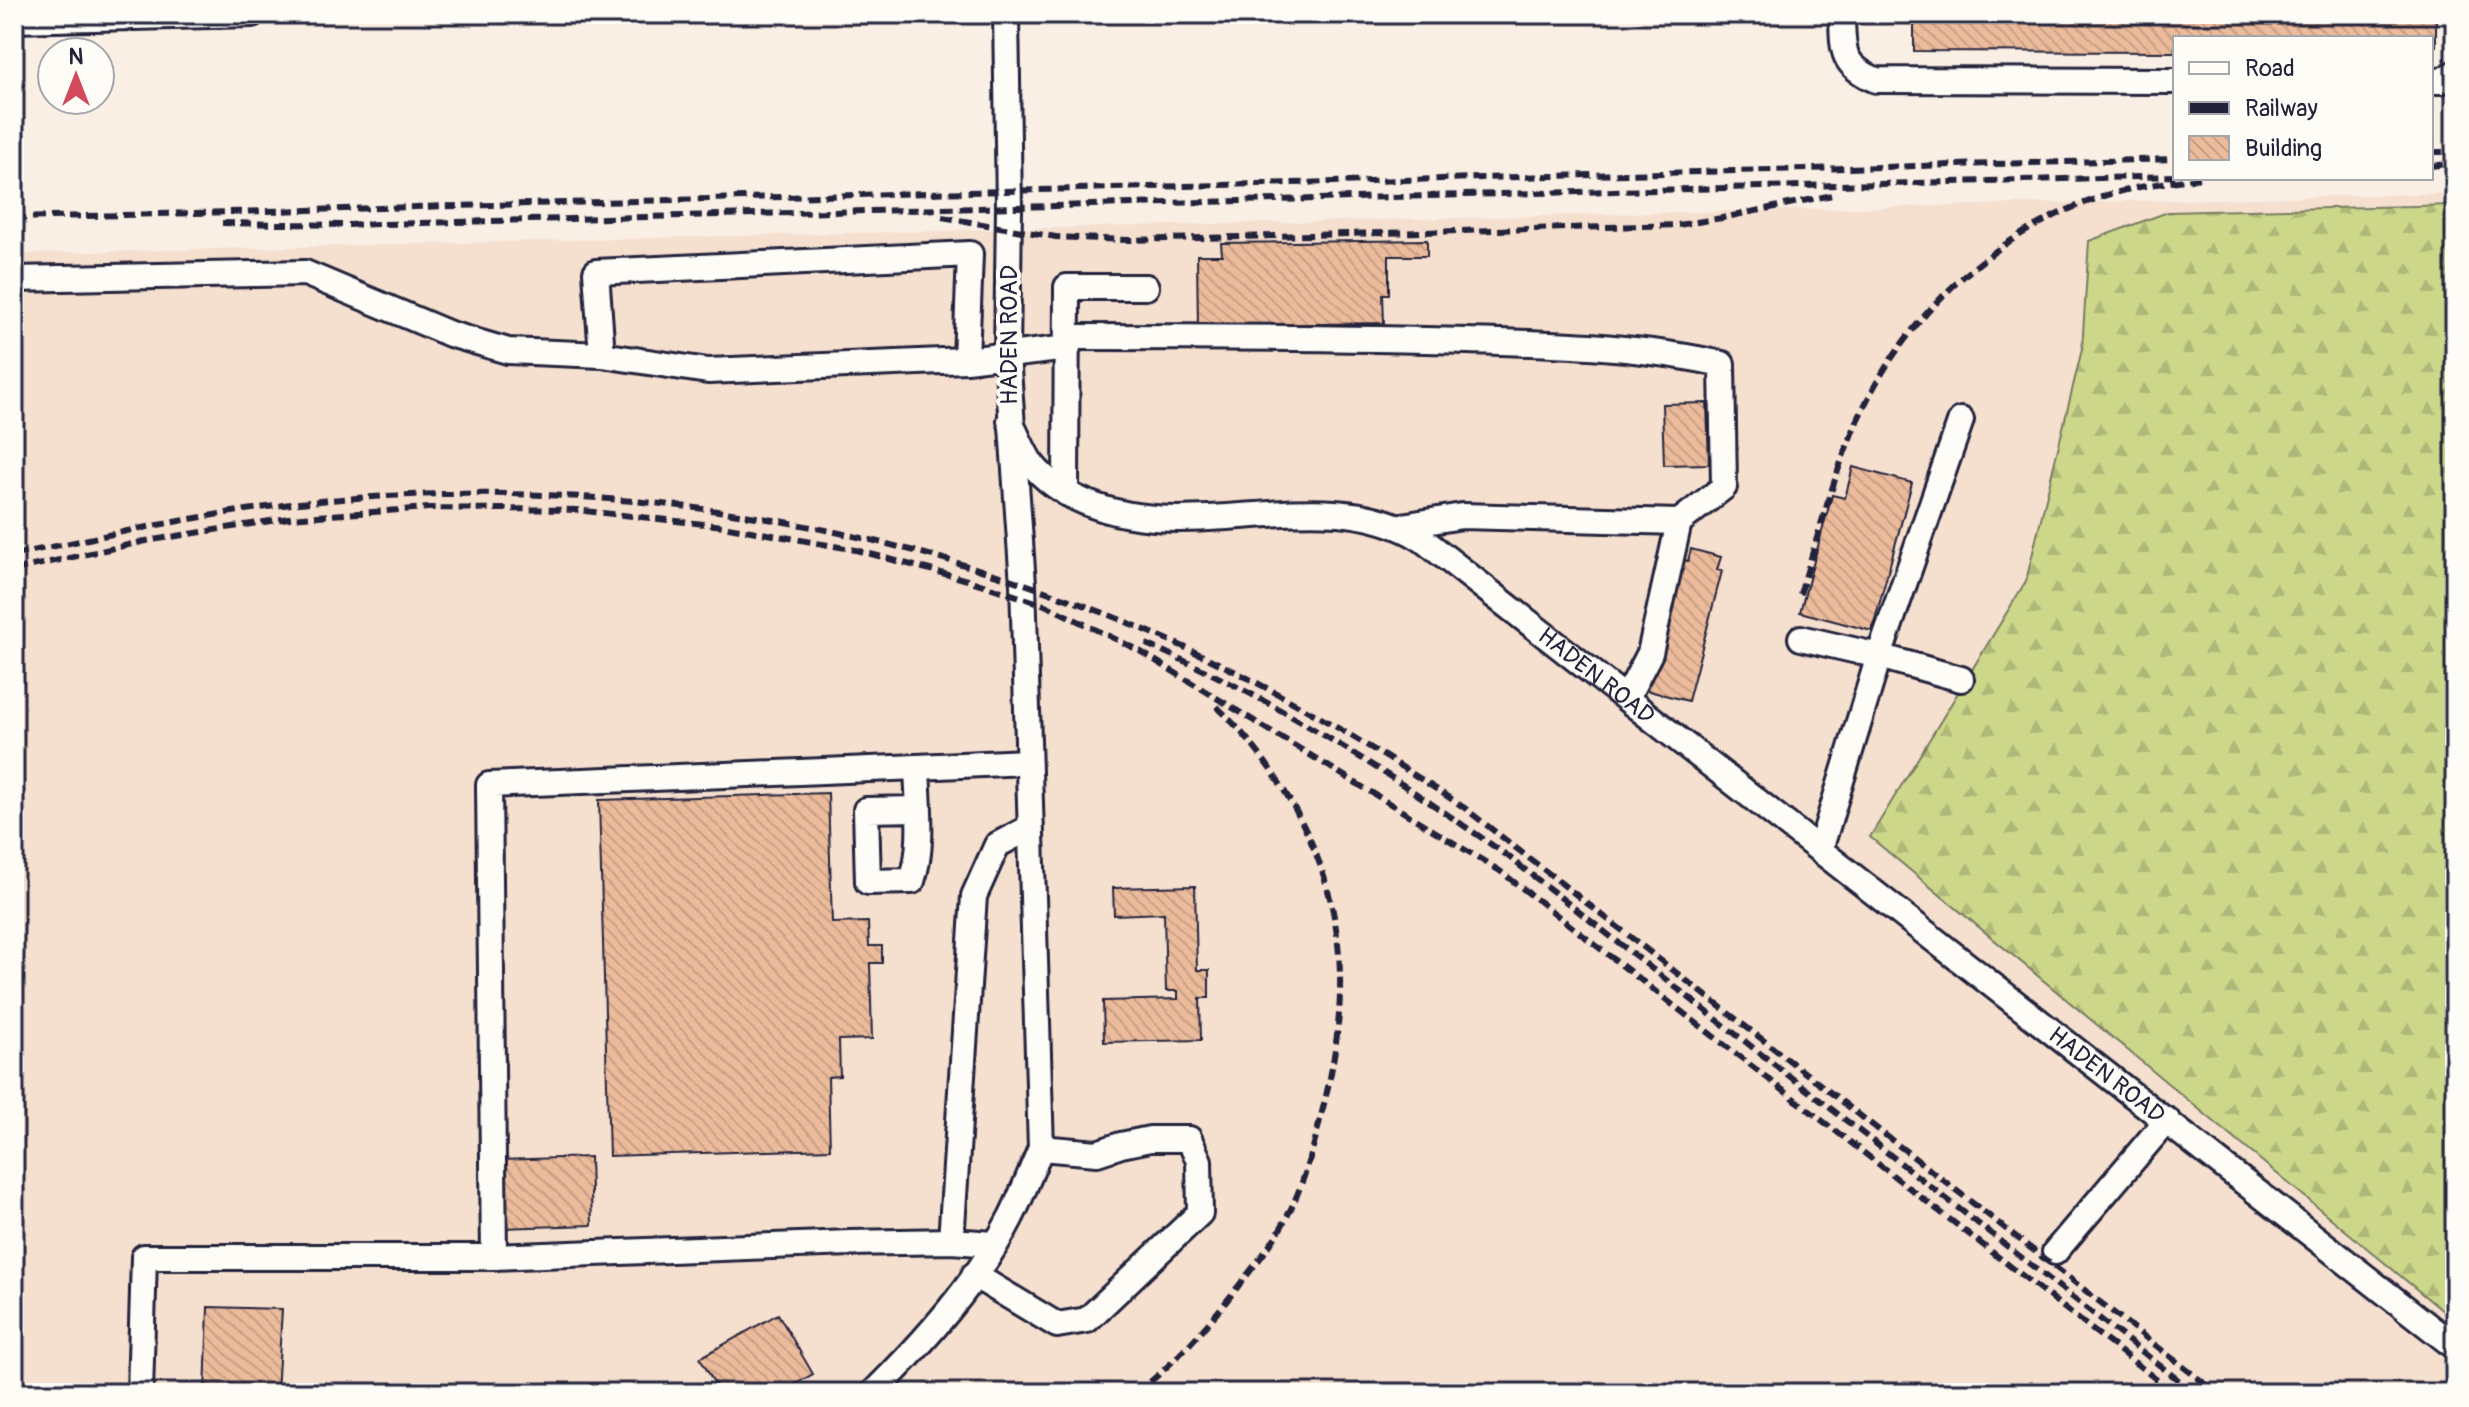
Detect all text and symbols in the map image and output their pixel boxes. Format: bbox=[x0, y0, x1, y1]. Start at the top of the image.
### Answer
north arrow bbox=[36, 36, 116, 116]
legend bbox=[2173, 36, 2433, 180]
text: N bbox=[69, 43, 84, 71]
text: Road bbox=[2245, 54, 2295, 83]
text: Railway bbox=[2245, 94, 2318, 123]
text: Building bbox=[2245, 134, 2322, 163]
street label: HADEN ROAD bbox=[995, 265, 1024, 405]
street label: HADEN ROAD bbox=[1532, 621, 1661, 730]
street label: HADEN ROAD bbox=[2043, 1020, 2171, 1129]

